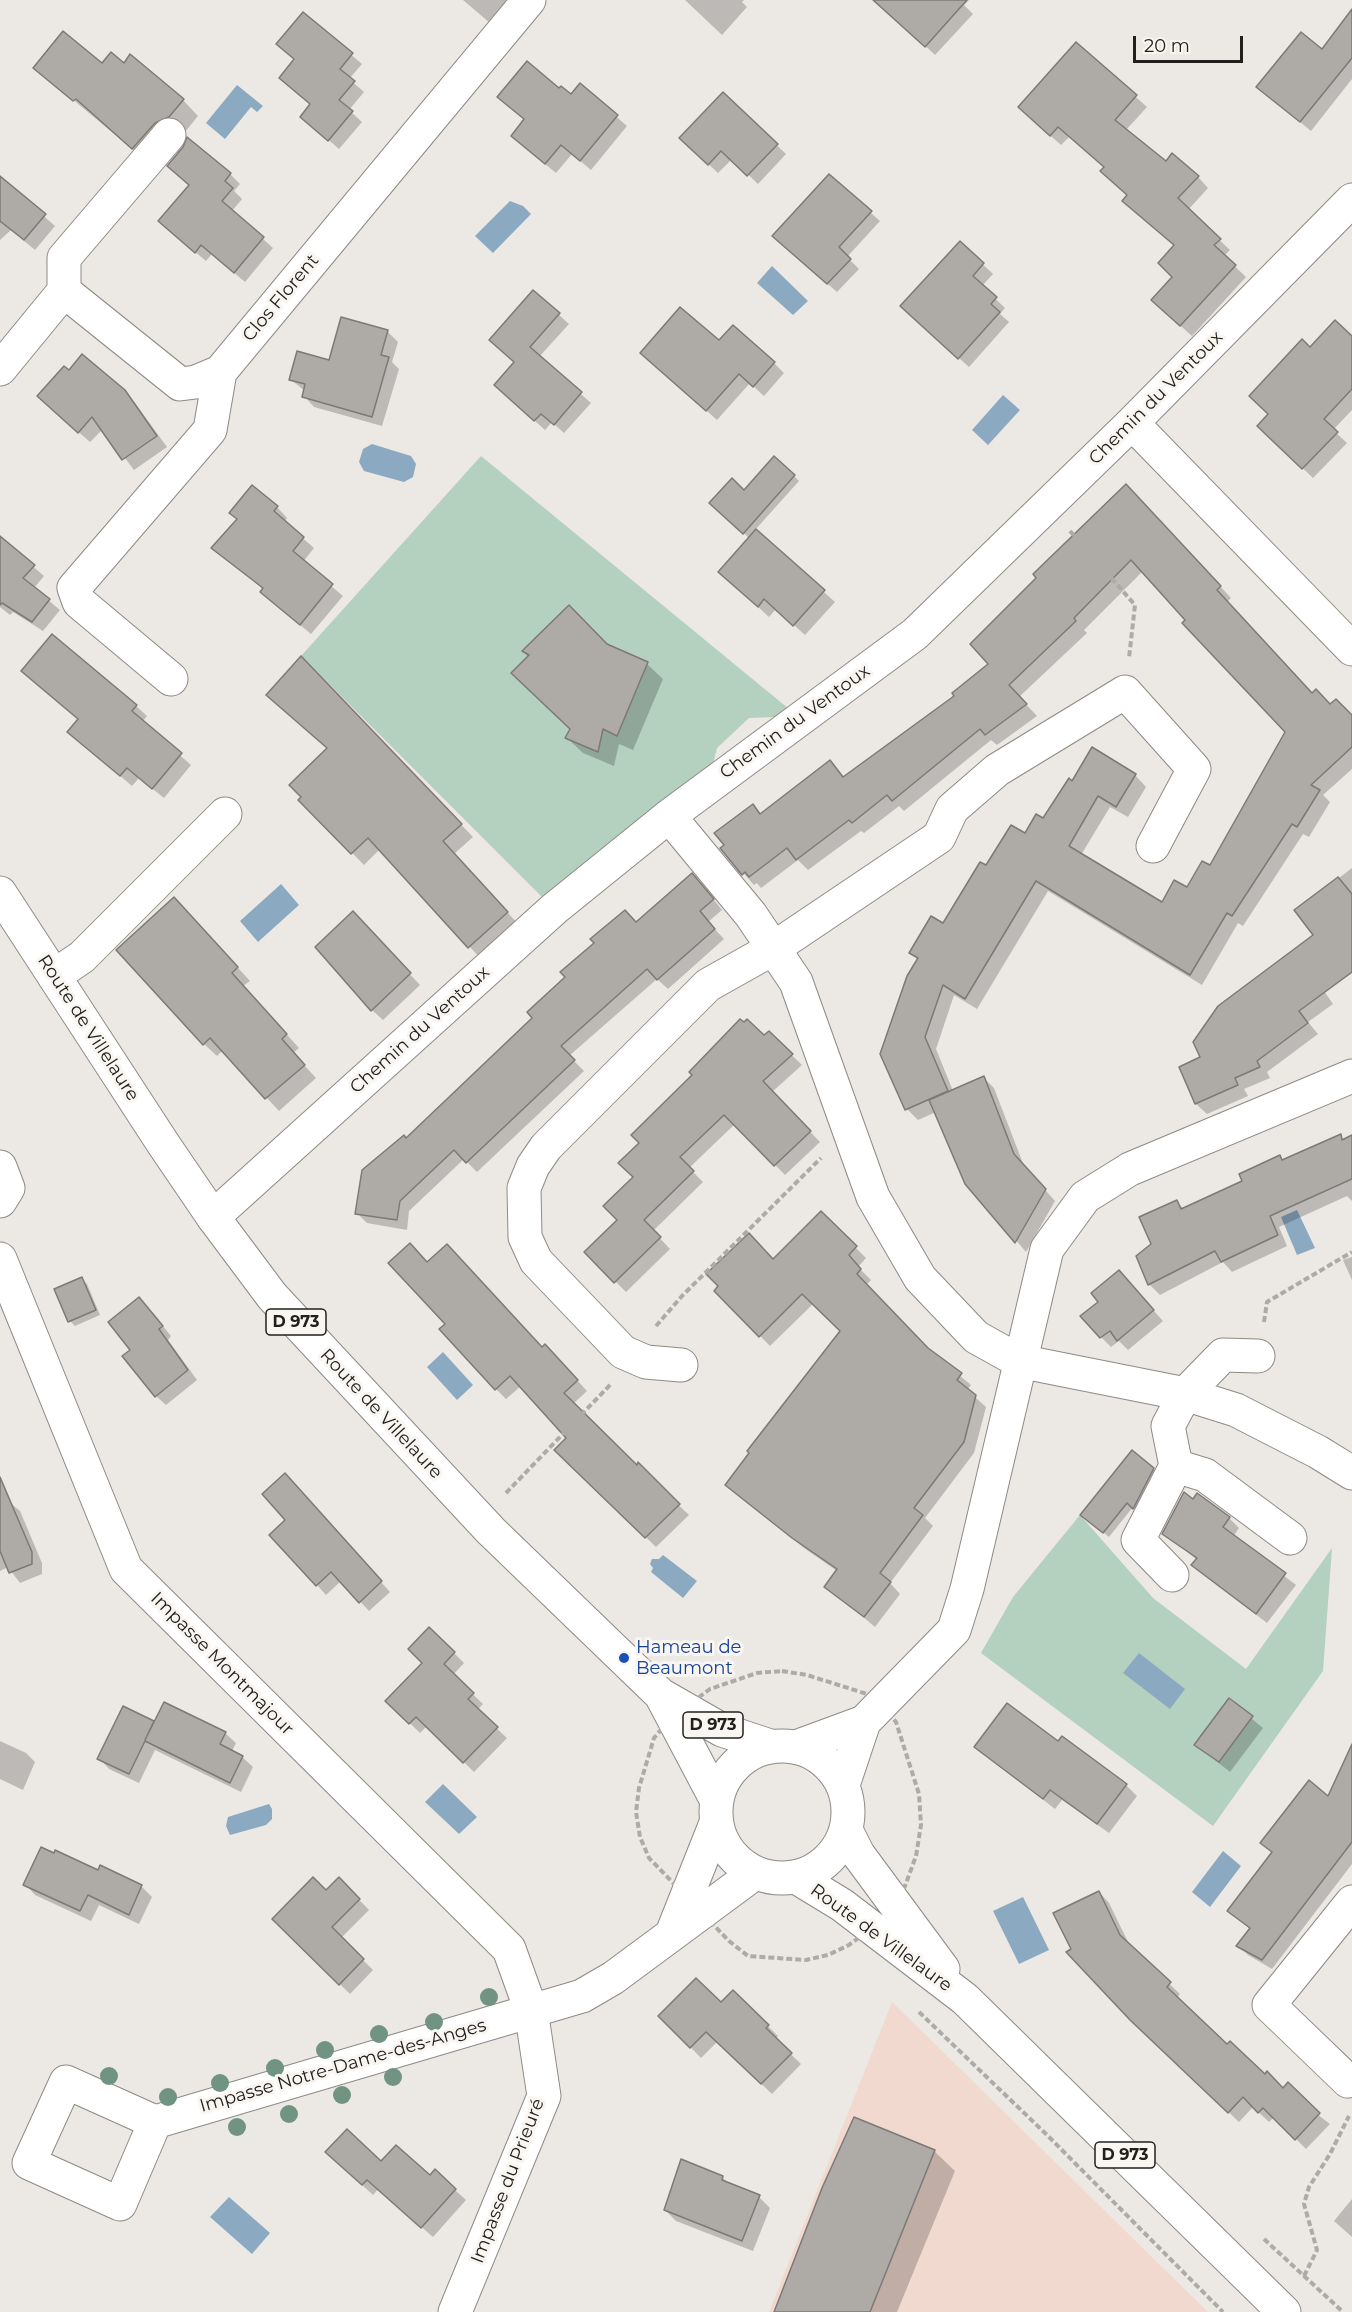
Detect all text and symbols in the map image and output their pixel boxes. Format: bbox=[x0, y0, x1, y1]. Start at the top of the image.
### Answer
scale bar bbox=[1136, 24, 1246, 62]
text: 20 m bbox=[1144, 35, 1190, 57]
street label: Clos Florent bbox=[238, 250, 324, 346]
street label: Chemin du Ventoux bbox=[1085, 327, 1227, 469]
street label: Chemin du Ventoux bbox=[716, 660, 874, 784]
street label: Route de Villelaure bbox=[33, 951, 143, 1105]
street label: Chemin du Ventoux bbox=[346, 962, 494, 1098]
road number: D 973 bbox=[266, 1309, 326, 1335]
street label: Route de Villelaure bbox=[315, 1345, 447, 1483]
street label: Impasse Montmajour bbox=[146, 1588, 298, 1740]
place label: Hameau de Beaumont bbox=[636, 1637, 741, 1680]
marker: Hameau de Beaumont bbox=[617, 1651, 631, 1665]
road number: D 973 bbox=[683, 1712, 743, 1738]
street label: Route de Villelaure bbox=[806, 1879, 956, 1997]
street label: Impasse Notre-Dame-des-Anges bbox=[197, 2015, 489, 2117]
street label: Impasse du Prieuré bbox=[467, 2096, 549, 2266]
road number: D 973 bbox=[1095, 2142, 1155, 2168]

